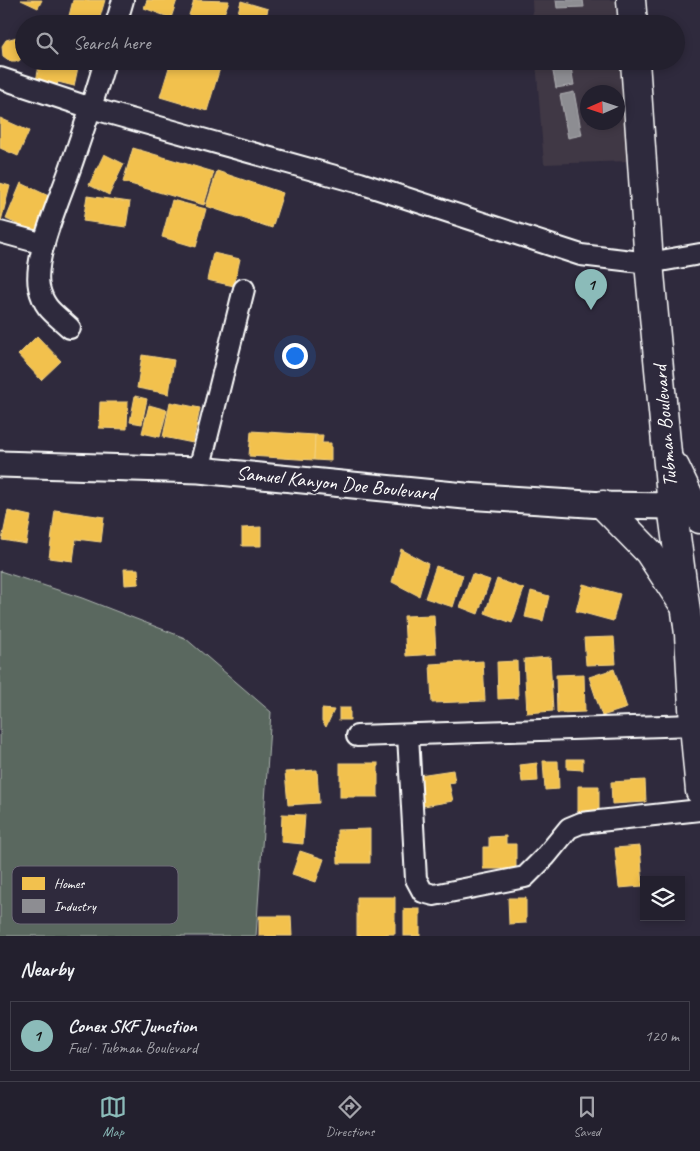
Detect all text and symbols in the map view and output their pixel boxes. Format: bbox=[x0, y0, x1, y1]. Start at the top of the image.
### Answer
search box bbox=[15, 15, 685, 70]
icon: search bbox=[33, 29, 61, 57]
text: Search here bbox=[73, 31, 150, 55]
north arrow bbox=[580, 85, 625, 130]
pin: 1 bbox=[575, 269, 607, 310]
your location bbox=[282, 343, 308, 369]
street label: Tubman Boulevard bbox=[647, 361, 683, 488]
street label: Samuel Kanyon Doe Boulevard bbox=[235, 460, 440, 506]
legend bbox=[12, 866, 178, 924]
text: Homes bbox=[54, 875, 85, 892]
map controls bbox=[640, 876, 685, 921]
button: layers bbox=[640, 876, 685, 921]
text: Industry bbox=[54, 898, 97, 915]
text: Nearby bbox=[20, 956, 73, 982]
text: Conex SKF Junction bbox=[68, 1014, 197, 1038]
text: 1 bbox=[33, 1026, 41, 1046]
text: 120 m bbox=[645, 1026, 679, 1046]
text: Fuel · Tubman Boulevard bbox=[68, 1038, 197, 1058]
tab: Map bbox=[99, 1093, 127, 1140]
tab: Directions bbox=[326, 1093, 374, 1140]
tab: Saved bbox=[573, 1093, 601, 1140]

